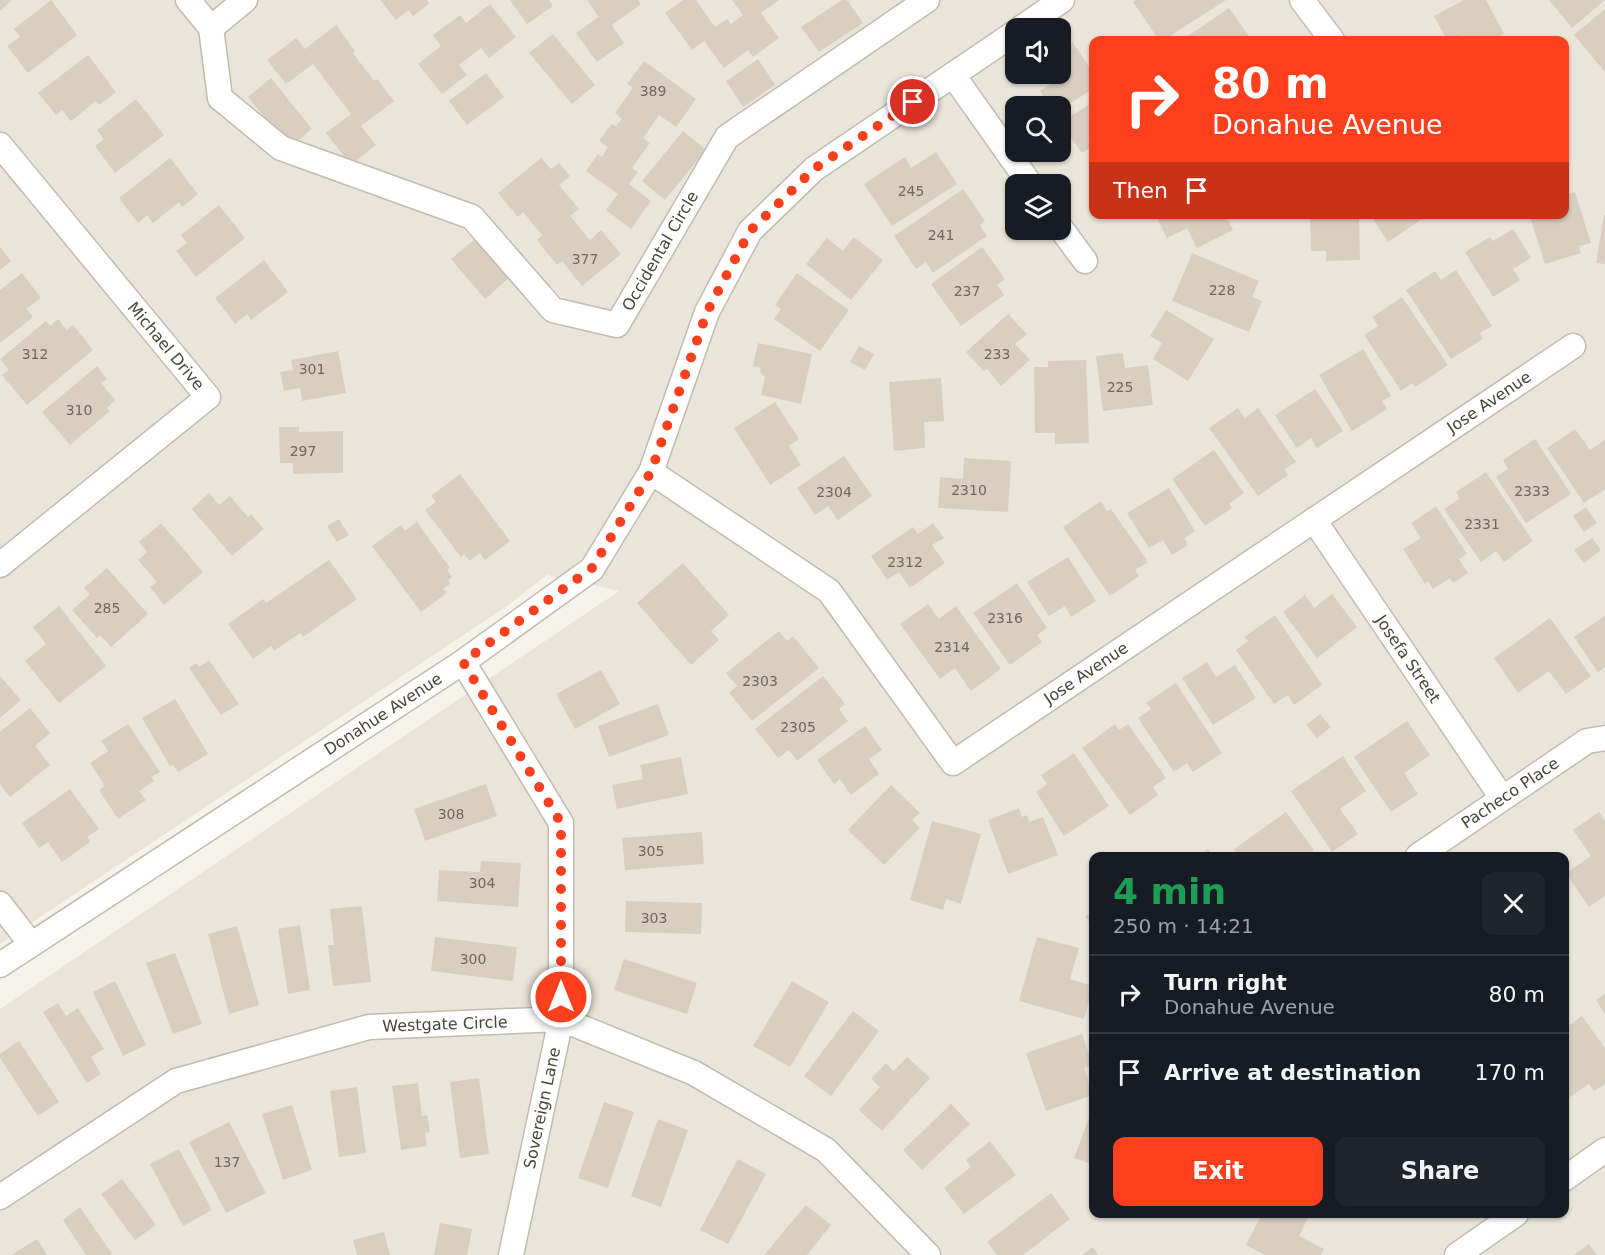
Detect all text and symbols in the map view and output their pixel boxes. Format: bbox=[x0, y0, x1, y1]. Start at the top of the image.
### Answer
map controls bbox=[1005, 18, 1071, 240]
button: sound bbox=[1005, 18, 1071, 84]
text: 80 m bbox=[1212, 59, 1329, 108]
icon: right bbox=[1113, 60, 1191, 138]
pin bbox=[887, 76, 938, 127]
house number: 389 bbox=[640, 83, 666, 99]
icon: arrive bbox=[896, 85, 929, 118]
button: search bbox=[1005, 96, 1071, 162]
text: Donahue Avenue bbox=[1212, 109, 1443, 140]
button: layers bbox=[1005, 174, 1071, 240]
icon: arrive bbox=[1180, 174, 1213, 207]
text: Then bbox=[1113, 178, 1168, 203]
house number: 245 bbox=[898, 183, 924, 199]
street label: Occidental Circle bbox=[618, 188, 702, 314]
house number: 241 bbox=[928, 227, 954, 243]
house number: 377 bbox=[572, 251, 598, 267]
house number: 228 bbox=[1209, 282, 1235, 298]
house number: 237 bbox=[954, 283, 980, 299]
street label: Michael Drive bbox=[124, 298, 208, 394]
house number: 312 bbox=[22, 346, 48, 362]
house number: 233 bbox=[984, 346, 1010, 362]
house number: 301 bbox=[299, 361, 325, 377]
street label: Jose Avenue bbox=[1443, 367, 1535, 438]
house number: 225 bbox=[1107, 379, 1133, 395]
house number: 310 bbox=[66, 402, 92, 418]
house number: 297 bbox=[290, 443, 316, 459]
house number: 2310 bbox=[951, 482, 987, 498]
house number: 2333 bbox=[1514, 483, 1550, 499]
house number: 2304 bbox=[816, 484, 852, 500]
house number: 2331 bbox=[1464, 516, 1500, 532]
house number: 2312 bbox=[887, 554, 923, 570]
house number: 285 bbox=[94, 600, 120, 616]
house number: 2316 bbox=[987, 610, 1023, 626]
street label: Josefa Street bbox=[1371, 611, 1444, 707]
street label: Jose Avenue bbox=[1040, 638, 1132, 709]
house number: 2314 bbox=[934, 639, 970, 655]
street label: Donahue Avenue bbox=[320, 669, 446, 759]
house number: 2303 bbox=[742, 673, 778, 689]
house number: 2305 bbox=[780, 719, 816, 735]
street label: Pacheco Place bbox=[1458, 753, 1562, 833]
house number: 308 bbox=[438, 806, 464, 822]
house number: 305 bbox=[638, 843, 664, 859]
text: 4 min bbox=[1113, 871, 1226, 912]
button: close bbox=[1482, 872, 1545, 935]
house number: 304 bbox=[469, 875, 495, 891]
house number: 303 bbox=[641, 910, 667, 926]
text: 250 m · 14:21 bbox=[1113, 914, 1254, 938]
house number: 300 bbox=[460, 951, 486, 967]
position arrow bbox=[529, 965, 593, 1029]
text: Turn right bbox=[1164, 970, 1287, 995]
icon: right bbox=[1113, 978, 1146, 1011]
text: 80 m bbox=[1489, 982, 1545, 1007]
text: Donahue Avenue bbox=[1164, 995, 1335, 1019]
street label: Westgate Circle bbox=[382, 1012, 508, 1036]
street label: Sovereign Lane bbox=[520, 1045, 564, 1171]
icon: arrive bbox=[1113, 1056, 1146, 1089]
text: Arrive at destination bbox=[1164, 1060, 1421, 1085]
text: 170 m bbox=[1475, 1060, 1545, 1085]
button: Exit bbox=[1113, 1137, 1323, 1206]
button: Share bbox=[1335, 1137, 1545, 1206]
house number: 137 bbox=[214, 1154, 240, 1170]

